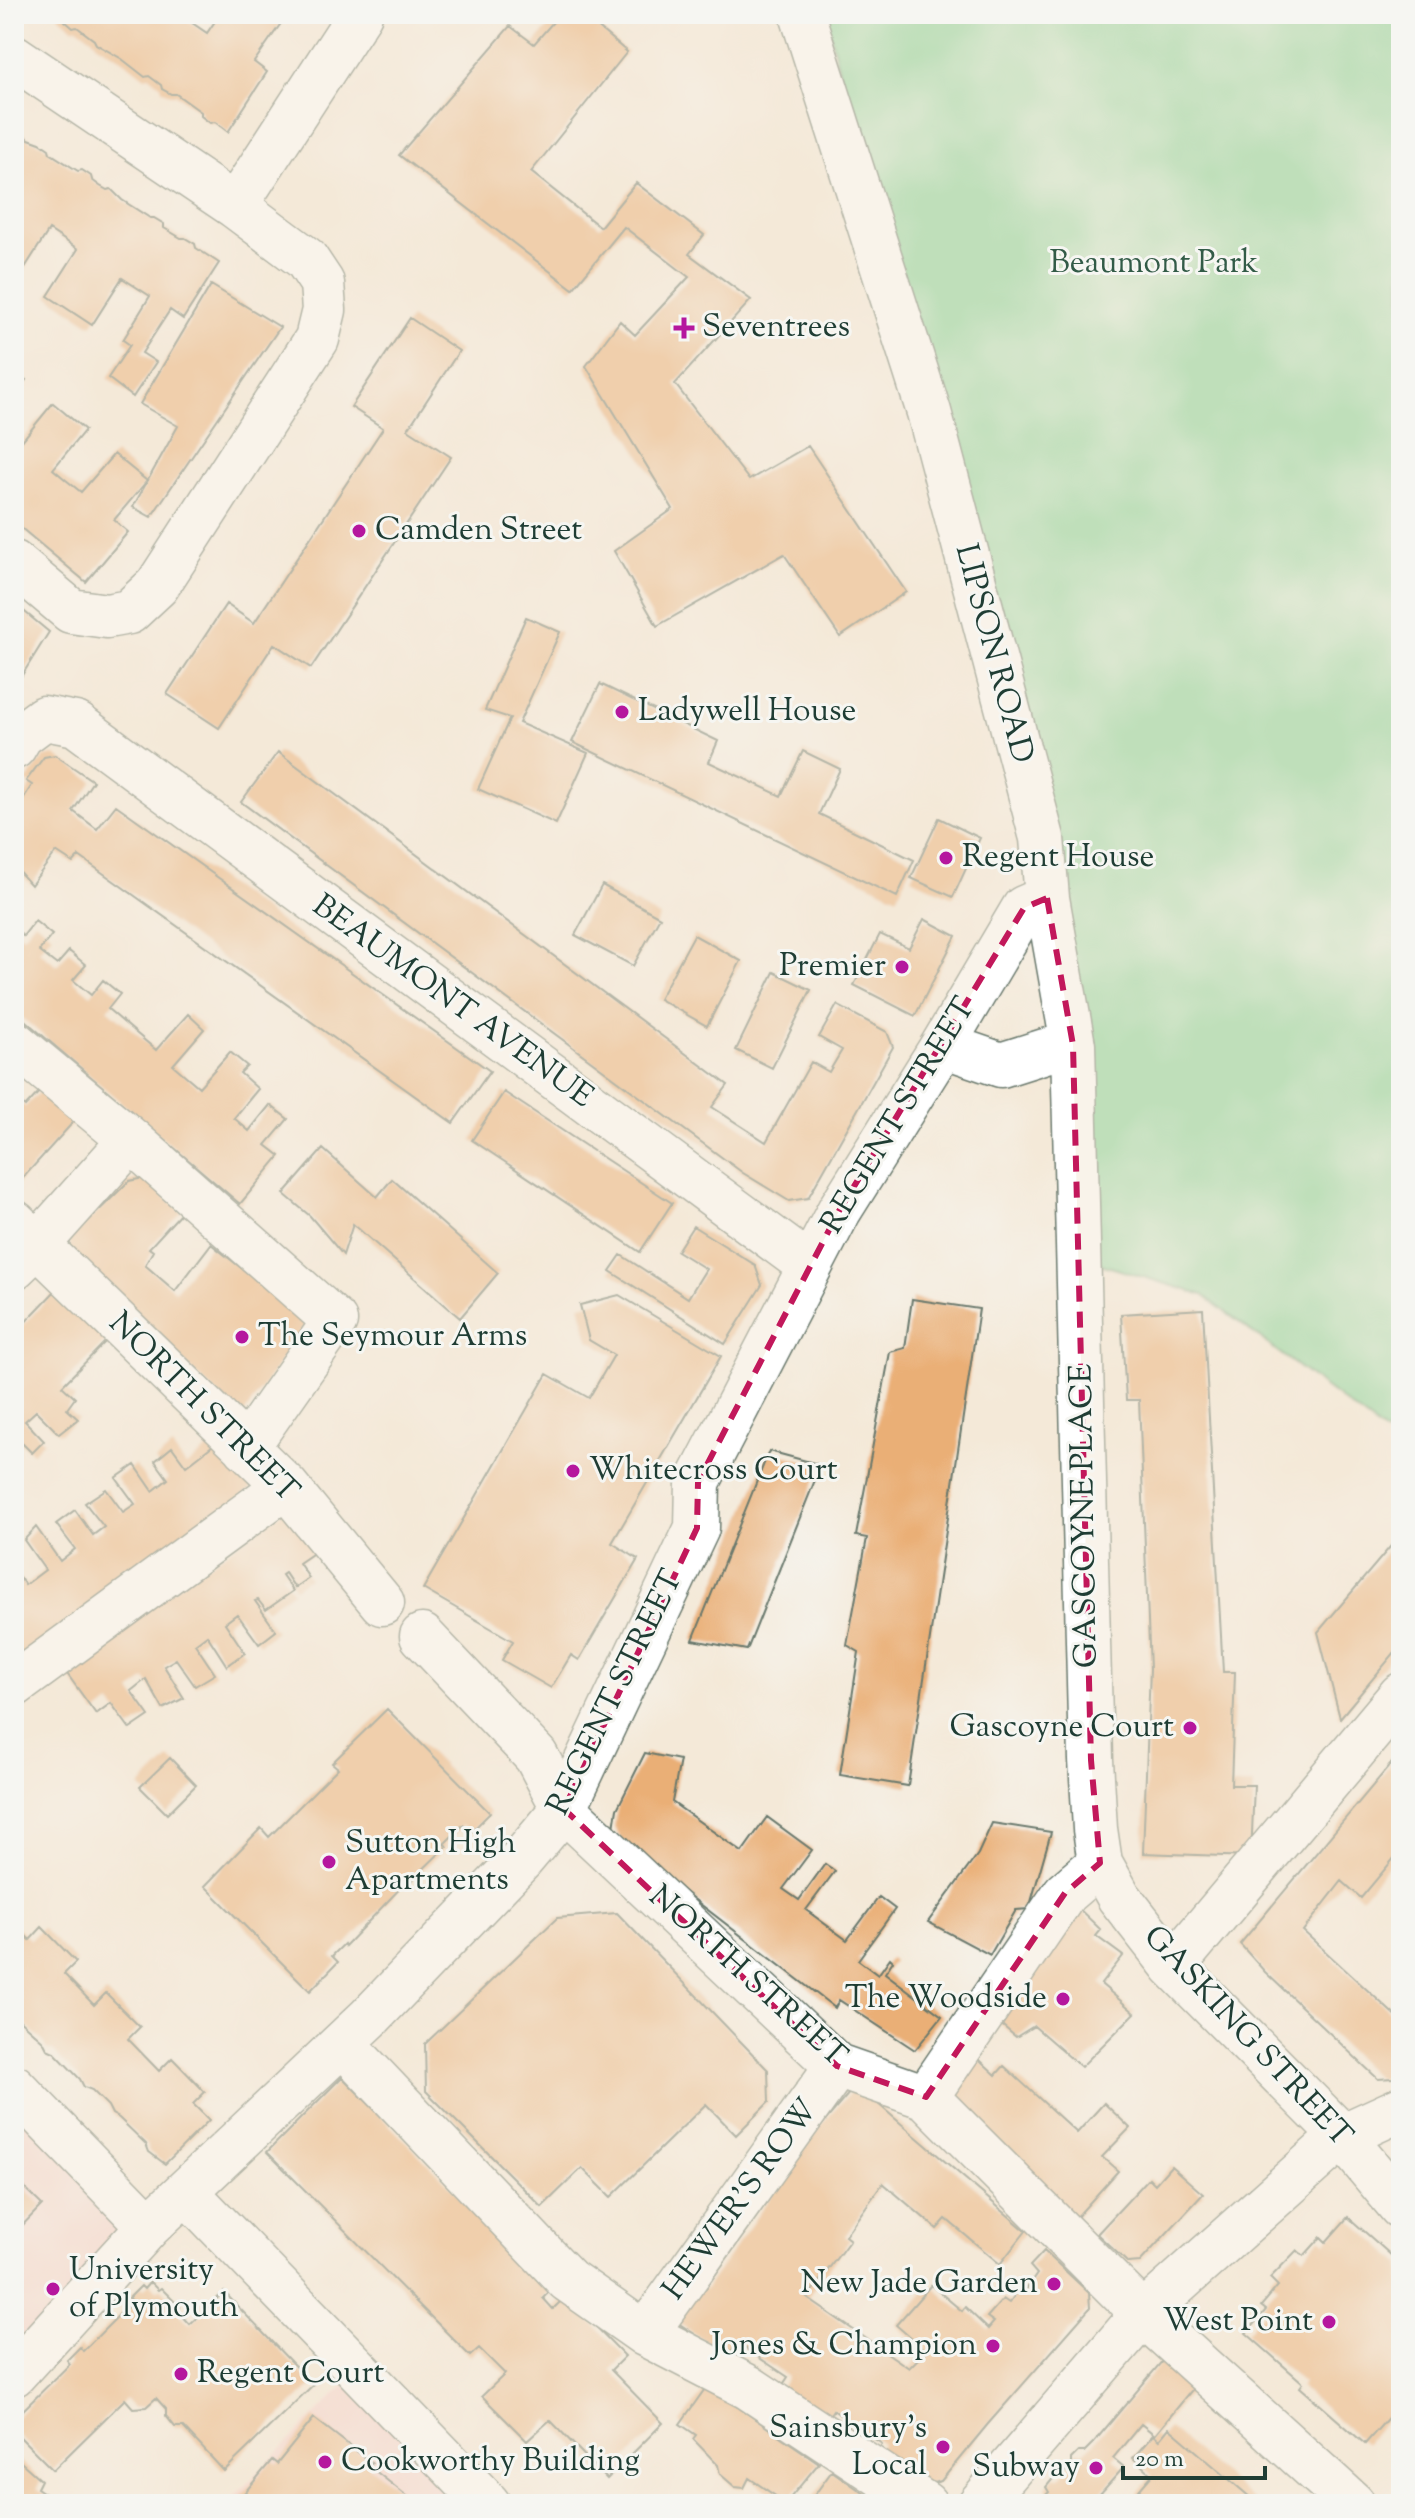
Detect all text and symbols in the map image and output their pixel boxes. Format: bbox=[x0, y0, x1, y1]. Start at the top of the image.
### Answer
park label: Beaumont Park bbox=[1050, 241, 1259, 287]
place label: Seventrees bbox=[702, 305, 850, 351]
marker: Seventrees bbox=[673, 317, 695, 339]
place label: Camden Street bbox=[375, 508, 582, 554]
marker: Camden Street bbox=[350, 522, 368, 540]
street label: LIPSON ROAD bbox=[942, 539, 1044, 769]
place label: Ladywell House bbox=[638, 689, 856, 735]
marker: Ladywell House bbox=[613, 703, 631, 721]
place label: Regent House bbox=[962, 835, 1154, 881]
marker: Regent House bbox=[937, 849, 955, 867]
street label: BEAUMONT AVENUE bbox=[302, 884, 602, 1120]
place label: Premier bbox=[779, 944, 886, 990]
marker: Premier bbox=[893, 958, 911, 976]
street label: REGENT STREET bbox=[810, 989, 988, 1243]
street label: NORTH STREET bbox=[97, 1302, 309, 1514]
place label: The Seymour Arms bbox=[258, 1314, 527, 1360]
marker: The Seymour Arms bbox=[233, 1328, 251, 1346]
street label: GASCOYNE PLACE bbox=[1059, 1363, 1111, 1669]
place label: Whitecross Court bbox=[589, 1448, 838, 1494]
marker: Whitecross Court bbox=[564, 1462, 582, 1480]
street label: REGENT STREET bbox=[537, 1562, 695, 1824]
place label: Gascoyne Court bbox=[949, 1705, 1174, 1751]
marker: Gascoyne Court bbox=[1181, 1719, 1199, 1737]
place label: Sutton High Apartments bbox=[345, 1821, 516, 1904]
marker: Sutton High Apartments bbox=[320, 1853, 338, 1871]
street label: NORTH STREET bbox=[637, 1875, 857, 2079]
street label: GASKING STREET bbox=[1132, 1916, 1362, 2158]
place label: The Woodside bbox=[845, 1976, 1047, 2022]
marker: The Woodside bbox=[1054, 1990, 1072, 2008]
street label: HEWER'S ROW bbox=[652, 2090, 830, 2310]
place label: University of Plymouth bbox=[69, 2248, 239, 2331]
place label: New Jade Garden bbox=[801, 2261, 1038, 2307]
marker: New Jade Garden bbox=[1045, 2275, 1063, 2293]
marker: University of Plymouth bbox=[44, 2280, 62, 2298]
place label: West Point bbox=[1163, 2299, 1313, 2345]
marker: West Point bbox=[1320, 2313, 1338, 2331]
place label: Jones & Champion bbox=[710, 2323, 977, 2369]
marker: Jones & Champion bbox=[984, 2337, 1002, 2355]
place label: Regent Court bbox=[197, 2351, 385, 2397]
marker: Regent Court bbox=[172, 2365, 190, 2383]
place label: Sainsbury's Local bbox=[769, 2406, 927, 2489]
scale bar bbox=[1123, 2430, 1265, 2480]
marker: Sainsbury's Local bbox=[934, 2438, 952, 2456]
place label: Cookworthy Building bbox=[341, 2439, 640, 2485]
text: 20 m bbox=[1135, 2443, 1184, 2477]
place label: Subway bbox=[972, 2445, 1080, 2491]
marker: Cookworthy Building bbox=[316, 2453, 334, 2471]
marker: Subway bbox=[1087, 2459, 1105, 2477]

